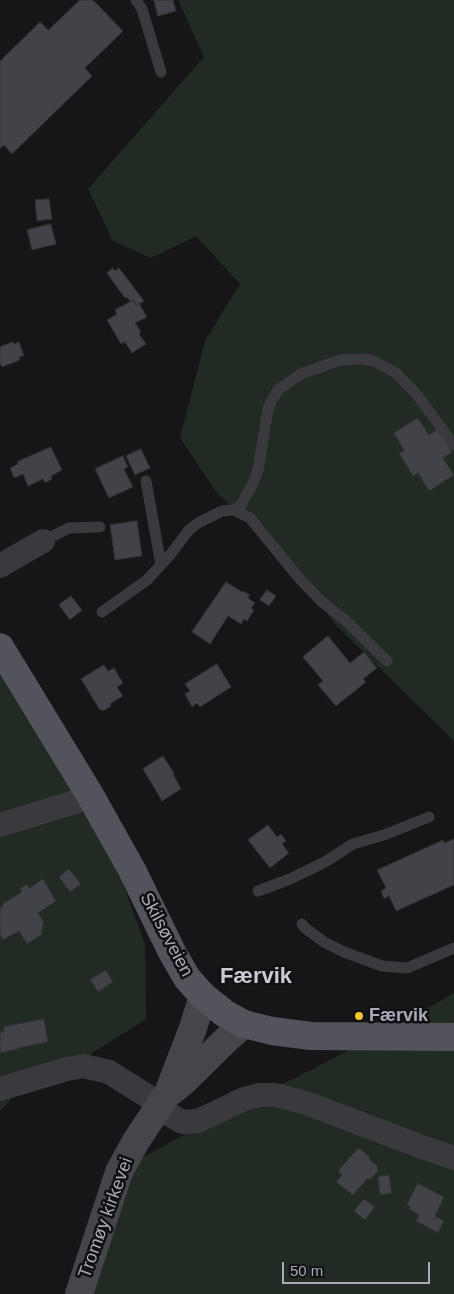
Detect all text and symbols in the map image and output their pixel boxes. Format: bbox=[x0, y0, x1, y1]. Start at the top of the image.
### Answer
street label: Skilsøveien bbox=[135, 889, 197, 981]
district label: Færvik bbox=[220, 964, 292, 990]
place label: Færvik bbox=[369, 1005, 428, 1027]
marker: Færvik bbox=[353, 1010, 365, 1022]
street label: Tromøy kirkevei bbox=[74, 1154, 138, 1282]
scale bar bbox=[284, 1252, 432, 1284]
text: 50 m bbox=[290, 1262, 323, 1279]

